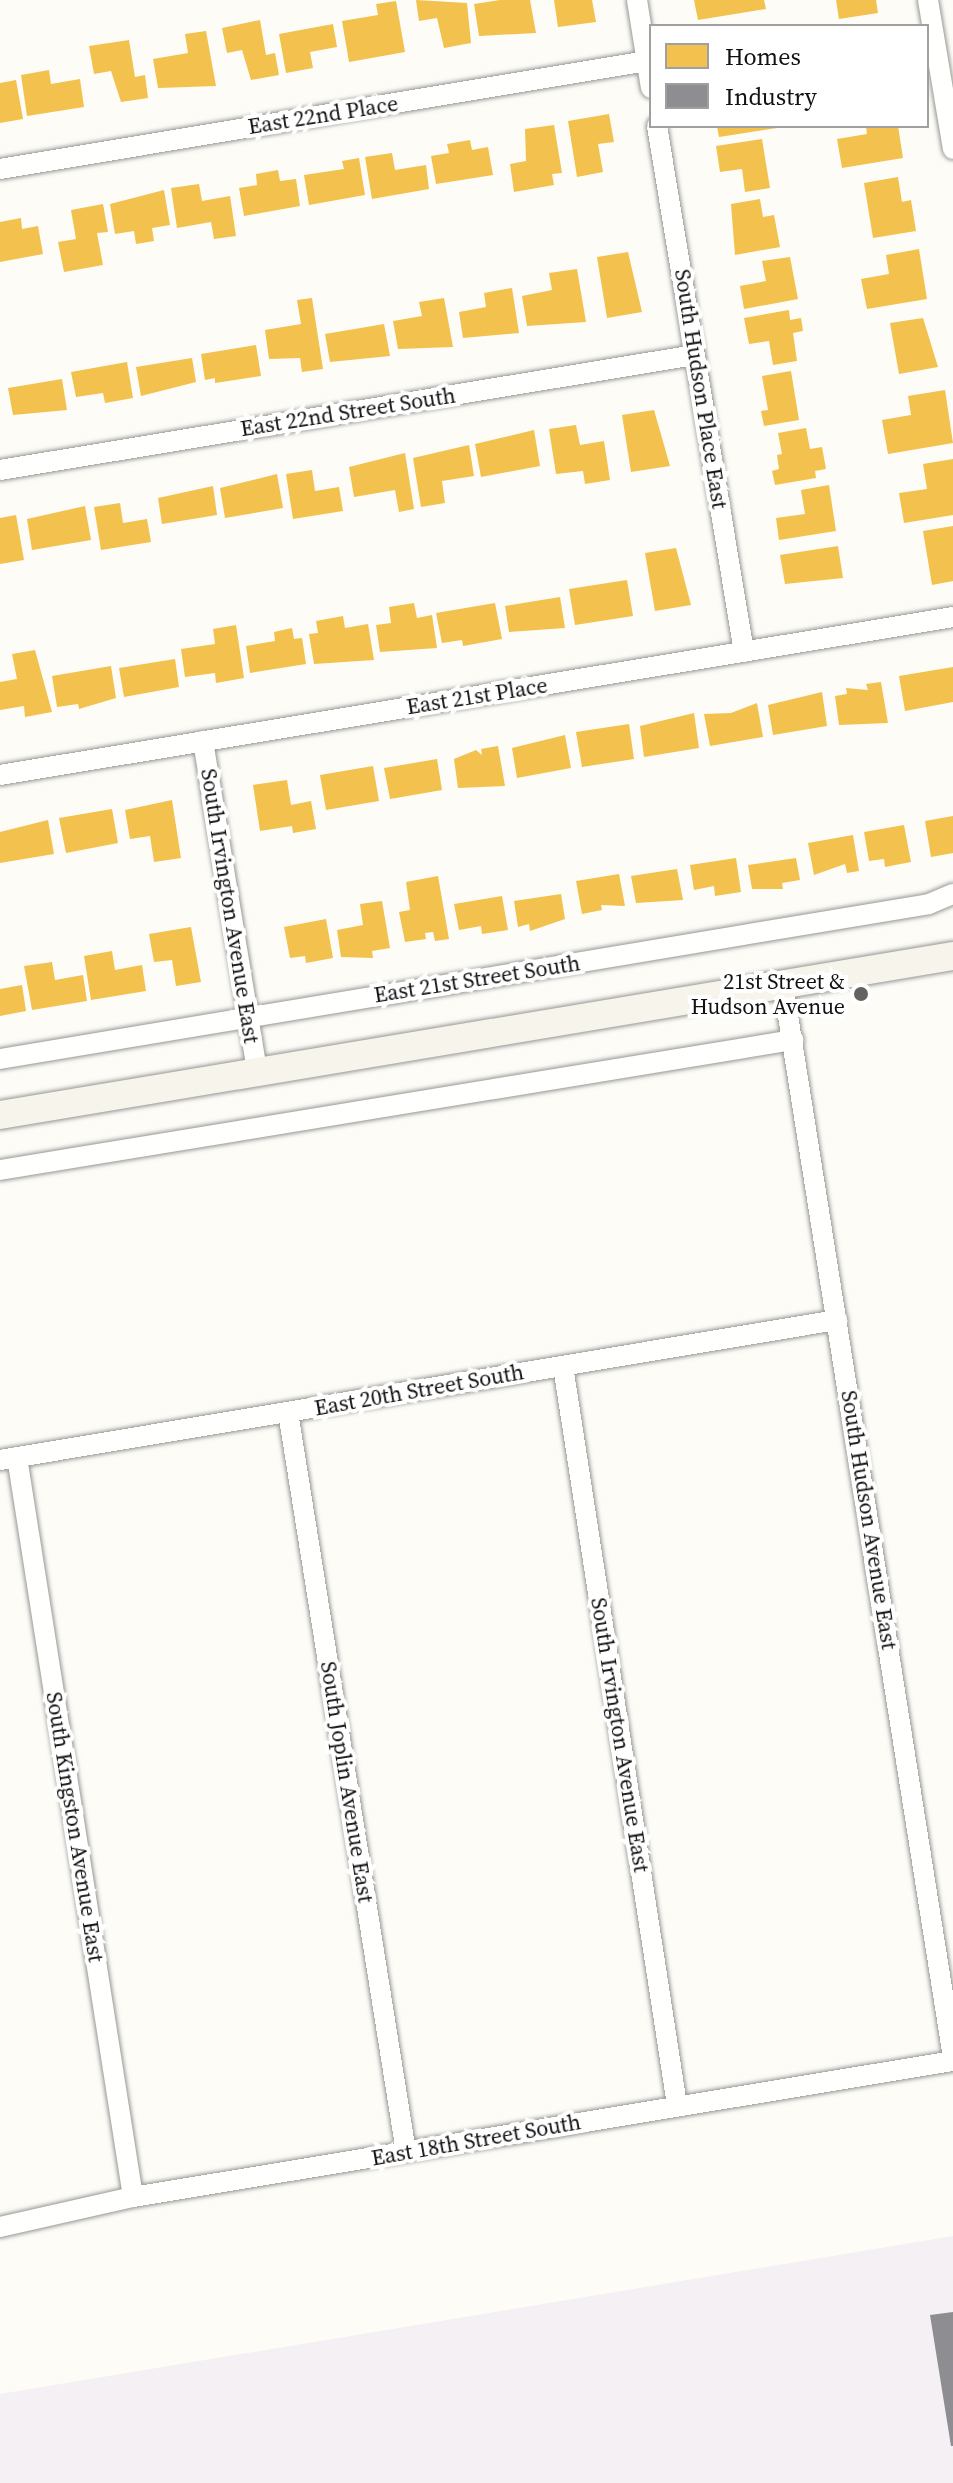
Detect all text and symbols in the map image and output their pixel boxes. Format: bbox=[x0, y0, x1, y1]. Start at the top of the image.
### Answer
legend bbox=[649, 24, 929, 128]
text: Homes bbox=[725, 40, 801, 73]
text: Industry bbox=[725, 80, 817, 113]
street label: East 22nd Place bbox=[246, 90, 400, 140]
street label: South Hudson Place East bbox=[669, 267, 733, 511]
street label: East 22nd Street South bbox=[239, 382, 457, 442]
street label: East 21st Place bbox=[405, 672, 549, 720]
street label: South Irvington Avenue East bbox=[195, 767, 265, 1045]
street label: East 21st Street South bbox=[372, 950, 582, 1008]
place label: 21st Street & Hudson Avenue bbox=[691, 968, 845, 1020]
marker: 21st Street & Hudson Avenue bbox=[852, 985, 870, 1003]
street label: East 20th Street South bbox=[312, 1359, 526, 1421]
street label: South Hudson Avenue East bbox=[835, 1389, 903, 1651]
street label: South Irvington Avenue East bbox=[585, 1596, 655, 1874]
street label: South Joplin Avenue East bbox=[315, 1660, 379, 1904]
street label: South Kingston Avenue East bbox=[41, 1690, 109, 1964]
street label: East 18th Street South bbox=[369, 2109, 583, 2171]

